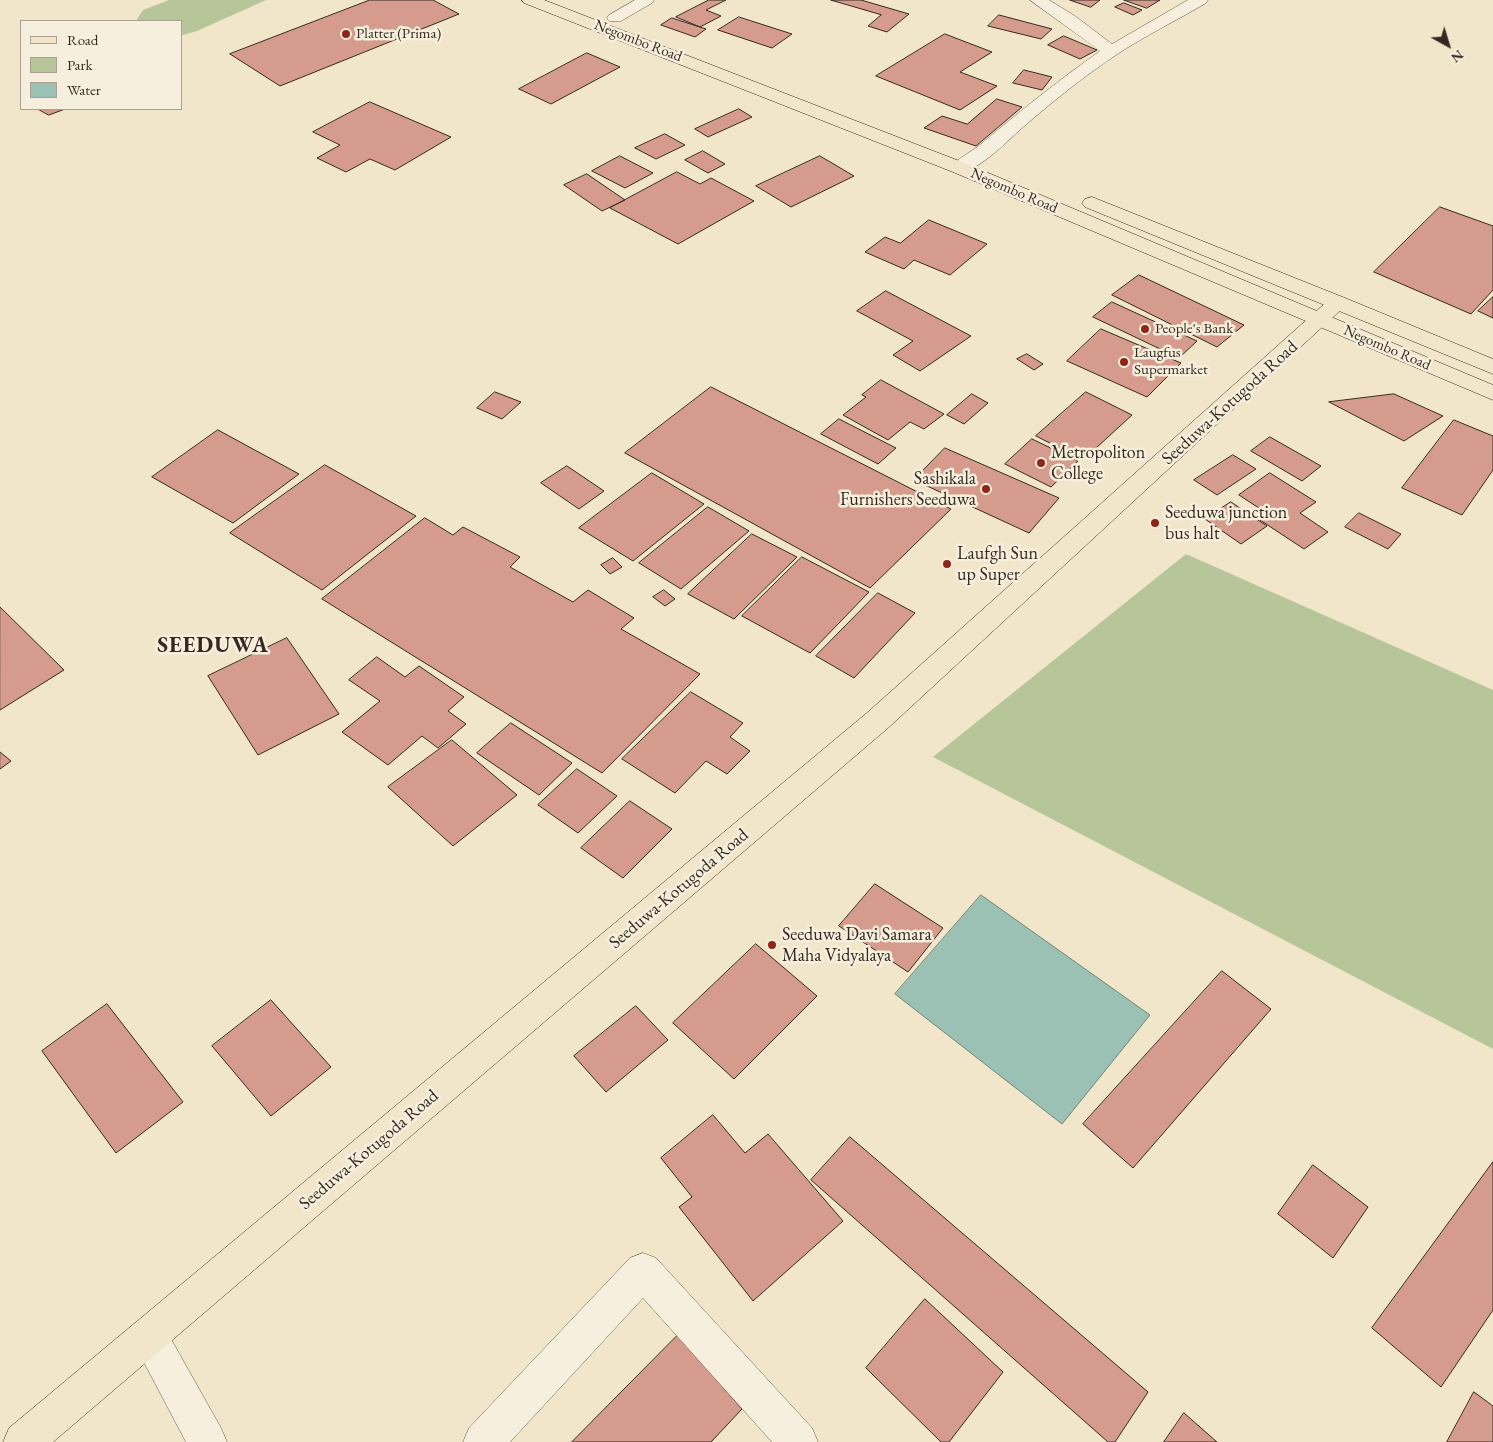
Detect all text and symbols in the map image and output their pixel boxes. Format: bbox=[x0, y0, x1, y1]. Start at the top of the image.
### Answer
street label: Negombo Road bbox=[591, 16, 685, 66]
legend bbox=[20, 20, 182, 110]
north arrow bbox=[1423, 20, 1473, 70]
place label: Platter (Prima) bbox=[356, 25, 441, 43]
marker: Platter (Prima) bbox=[340, 28, 352, 40]
text: Road bbox=[67, 30, 98, 49]
text: N bbox=[1447, 46, 1468, 67]
text: Park bbox=[67, 55, 93, 74]
text: Water bbox=[67, 80, 101, 99]
street label: Negombo Road bbox=[968, 165, 1060, 217]
place label: People's Bank bbox=[1155, 320, 1233, 338]
street label: Negombo Road bbox=[1341, 322, 1433, 374]
marker: People's Bank bbox=[1139, 323, 1151, 335]
street label: Seeduwa-Kotugoda Road bbox=[1158, 336, 1302, 470]
place label: Laugfus Supermarket bbox=[1134, 344, 1208, 379]
marker: Laugfus Supermarket bbox=[1118, 356, 1130, 368]
place label: Metropoliton College bbox=[1051, 442, 1145, 484]
marker: Metropoliton College bbox=[1035, 457, 1047, 469]
place label: Sashikala Furnishers Seeduwa bbox=[840, 468, 976, 510]
marker: Sashikala Furnishers Seeduwa bbox=[980, 483, 992, 495]
place label: Seeduwa junction bus halt bbox=[1165, 502, 1287, 544]
marker: Seeduwa junction bus halt bbox=[1149, 517, 1161, 529]
place label: Laufgh Sun up Super bbox=[957, 543, 1038, 586]
marker: Laufgh Sun up Super bbox=[941, 558, 953, 570]
district label: SEEDUWA bbox=[156, 633, 270, 659]
street label: Seeduwa-Kotugoda Road bbox=[605, 824, 753, 954]
place label: Seeduwa Davi Samara Maha Vidyalaya bbox=[782, 924, 932, 966]
marker: Seeduwa Davi Samara Maha Vidyalaya bbox=[766, 939, 778, 951]
street label: Seeduwa-Kotugoda Road bbox=[295, 1085, 443, 1215]

